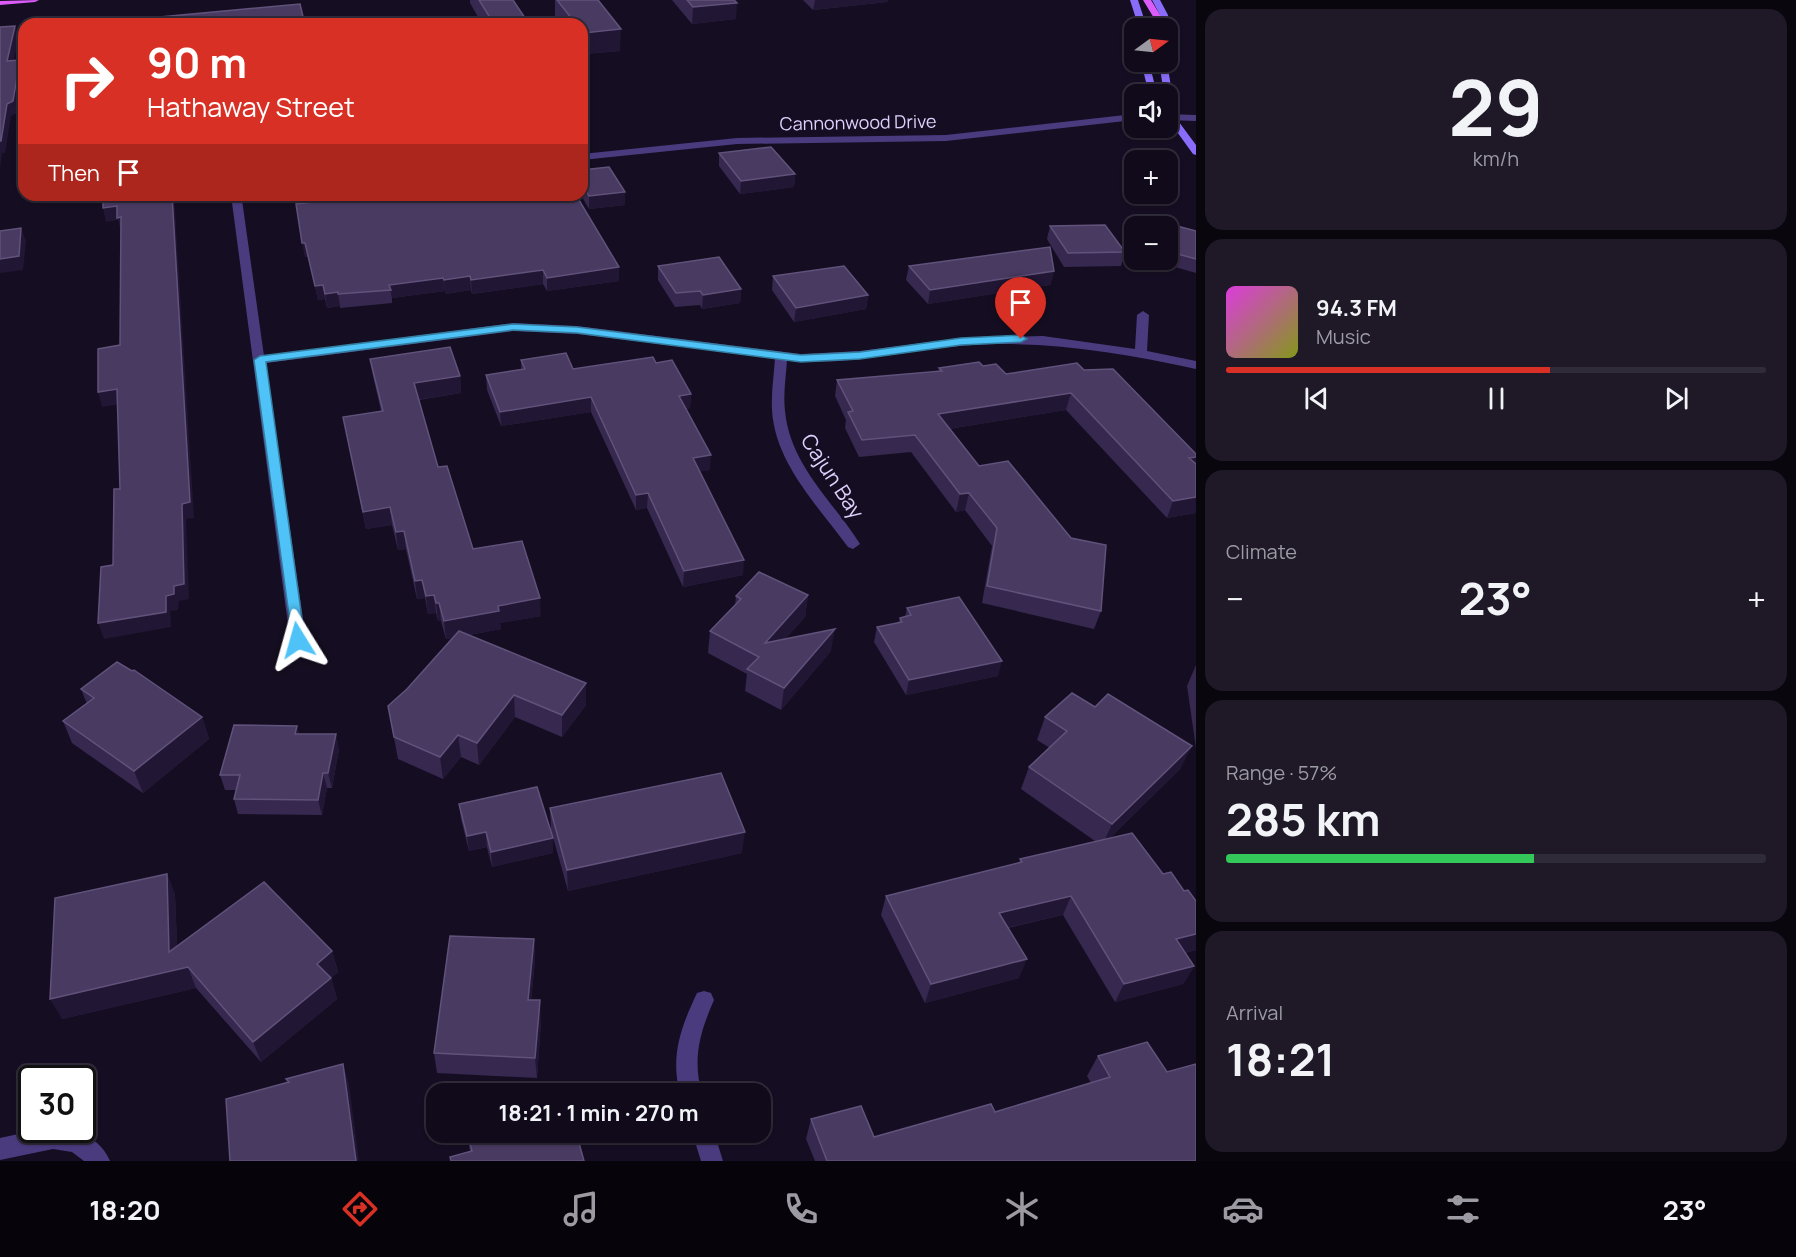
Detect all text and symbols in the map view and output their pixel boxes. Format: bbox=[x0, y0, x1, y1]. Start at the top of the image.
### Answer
north arrow bbox=[1124, 18, 1178, 72]
map controls bbox=[1124, 18, 1178, 270]
text: 90 m bbox=[147, 33, 247, 91]
icon: right bbox=[48, 42, 126, 120]
text: 29 bbox=[1449, 53, 1543, 159]
button: sound bbox=[1124, 84, 1178, 138]
text: Hathaway Street bbox=[147, 88, 355, 125]
street label: Cannonwood Drive bbox=[779, 109, 937, 135]
text: km/h bbox=[1473, 145, 1519, 172]
button: + bbox=[1124, 150, 1178, 204]
icon: arrive bbox=[112, 156, 145, 189]
text: Then bbox=[48, 158, 100, 188]
button: − bbox=[1124, 216, 1178, 270]
pin bbox=[995, 277, 1046, 339]
icon: arrive bbox=[1004, 286, 1037, 319]
text: 94.3 FM bbox=[1316, 293, 1397, 323]
text: Music bbox=[1316, 323, 1371, 350]
icon: previous bbox=[1300, 382, 1333, 415]
icon: pause bbox=[1480, 382, 1513, 415]
icon: next bbox=[1660, 382, 1693, 415]
street label: Cajun Bay bbox=[795, 428, 871, 524]
text: Climate bbox=[1226, 538, 1297, 565]
text: 23° bbox=[1459, 567, 1532, 629]
text: − bbox=[1226, 576, 1244, 621]
text: + bbox=[1747, 576, 1766, 621]
position arrow bbox=[266, 608, 330, 672]
text: Range · 57% bbox=[1226, 759, 1337, 786]
text: 285 km bbox=[1226, 788, 1380, 850]
text: Arrival bbox=[1226, 999, 1283, 1026]
text: 18:21 bbox=[1226, 1028, 1335, 1090]
speed limit sign: 30 bbox=[18, 1065, 96, 1143]
text: 18:21 · 1 min · 270 m bbox=[499, 1098, 698, 1128]
icon: directions bbox=[339, 1188, 381, 1230]
icon: music bbox=[560, 1188, 602, 1230]
icon: phone bbox=[780, 1188, 822, 1230]
icon: climate bbox=[1001, 1188, 1043, 1230]
icon: car bbox=[1222, 1188, 1264, 1230]
icon: filters bbox=[1442, 1188, 1484, 1230]
text: 18:20 bbox=[89, 1191, 161, 1228]
text: 23° bbox=[1663, 1191, 1707, 1228]

